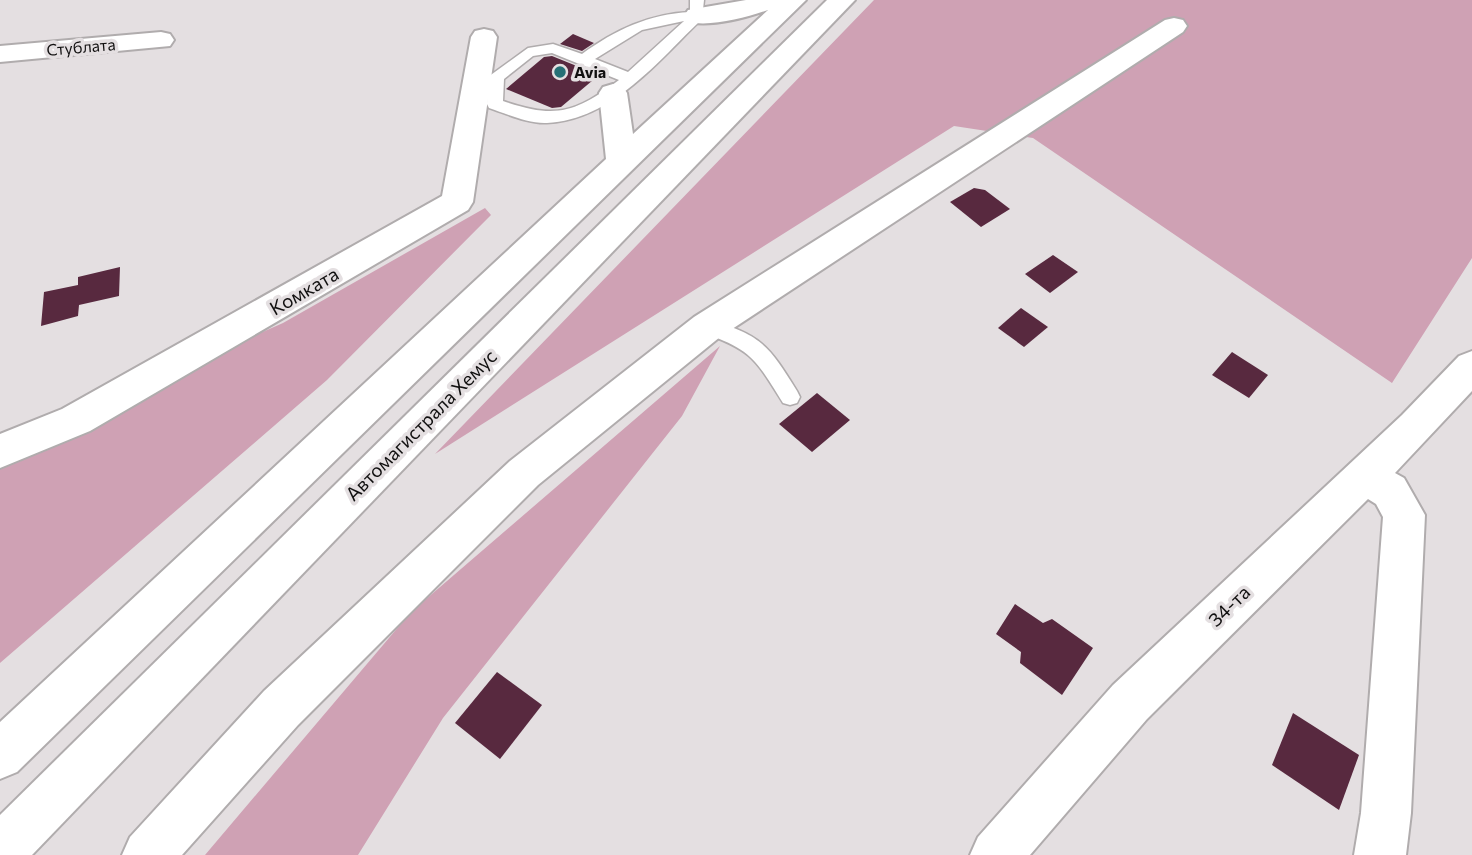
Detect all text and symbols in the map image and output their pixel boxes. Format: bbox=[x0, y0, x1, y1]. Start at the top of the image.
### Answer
street label: Стублата bbox=[46, 34, 116, 59]
place label: Avia bbox=[574, 62, 606, 81]
marker: Avia bbox=[552, 64, 568, 80]
street label: Комката bbox=[265, 262, 342, 319]
street label: Автомагистрала Хемус bbox=[340, 344, 501, 505]
street label: 34-та bbox=[1203, 580, 1254, 631]

